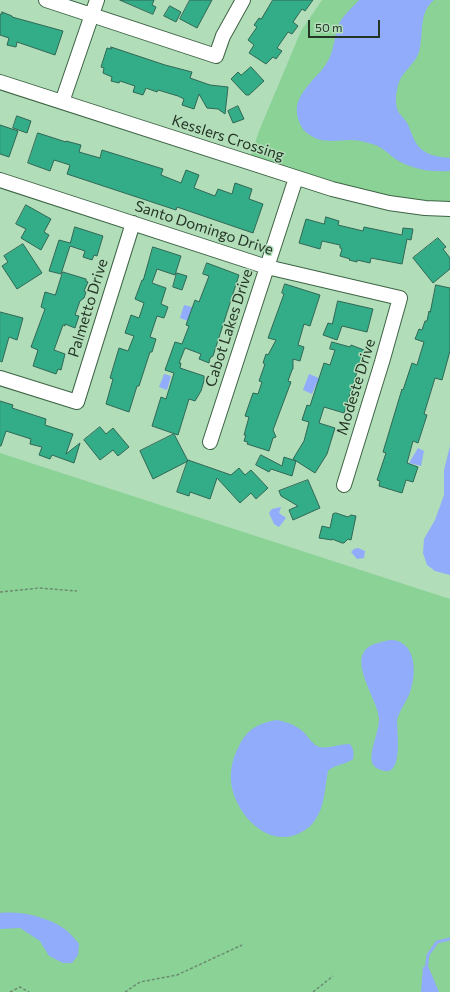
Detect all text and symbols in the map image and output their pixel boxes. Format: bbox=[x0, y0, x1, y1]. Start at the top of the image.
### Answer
scale bar bbox=[310, 12, 382, 38]
text: 50 m bbox=[315, 20, 343, 34]
street label: Kesslers Crossing bbox=[169, 111, 287, 165]
street label: Santo Domingo Drive bbox=[132, 197, 276, 259]
street label: Palmetto Drive bbox=[64, 256, 112, 360]
street label: Cabot Lakes Drive bbox=[201, 267, 257, 389]
street label: Modeste Drive bbox=[333, 337, 379, 437]

